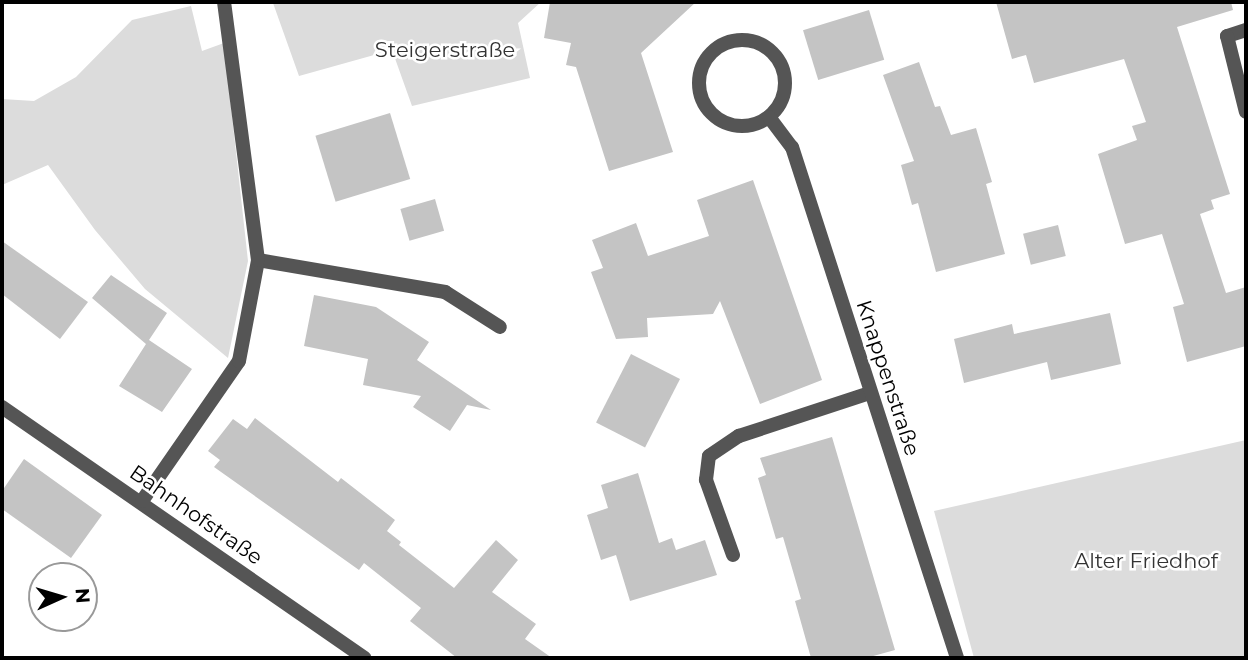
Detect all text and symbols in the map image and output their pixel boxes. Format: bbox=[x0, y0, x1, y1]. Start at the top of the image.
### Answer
park label: Steigerstraße bbox=[375, 37, 515, 63]
street label: Knappenstraße bbox=[851, 297, 925, 459]
street label: Bahnhofstraße bbox=[125, 460, 267, 570]
park label: Alter Friedhof bbox=[1074, 548, 1218, 574]
north arrow bbox=[28, 562, 98, 632]
text: N bbox=[70, 587, 94, 604]

